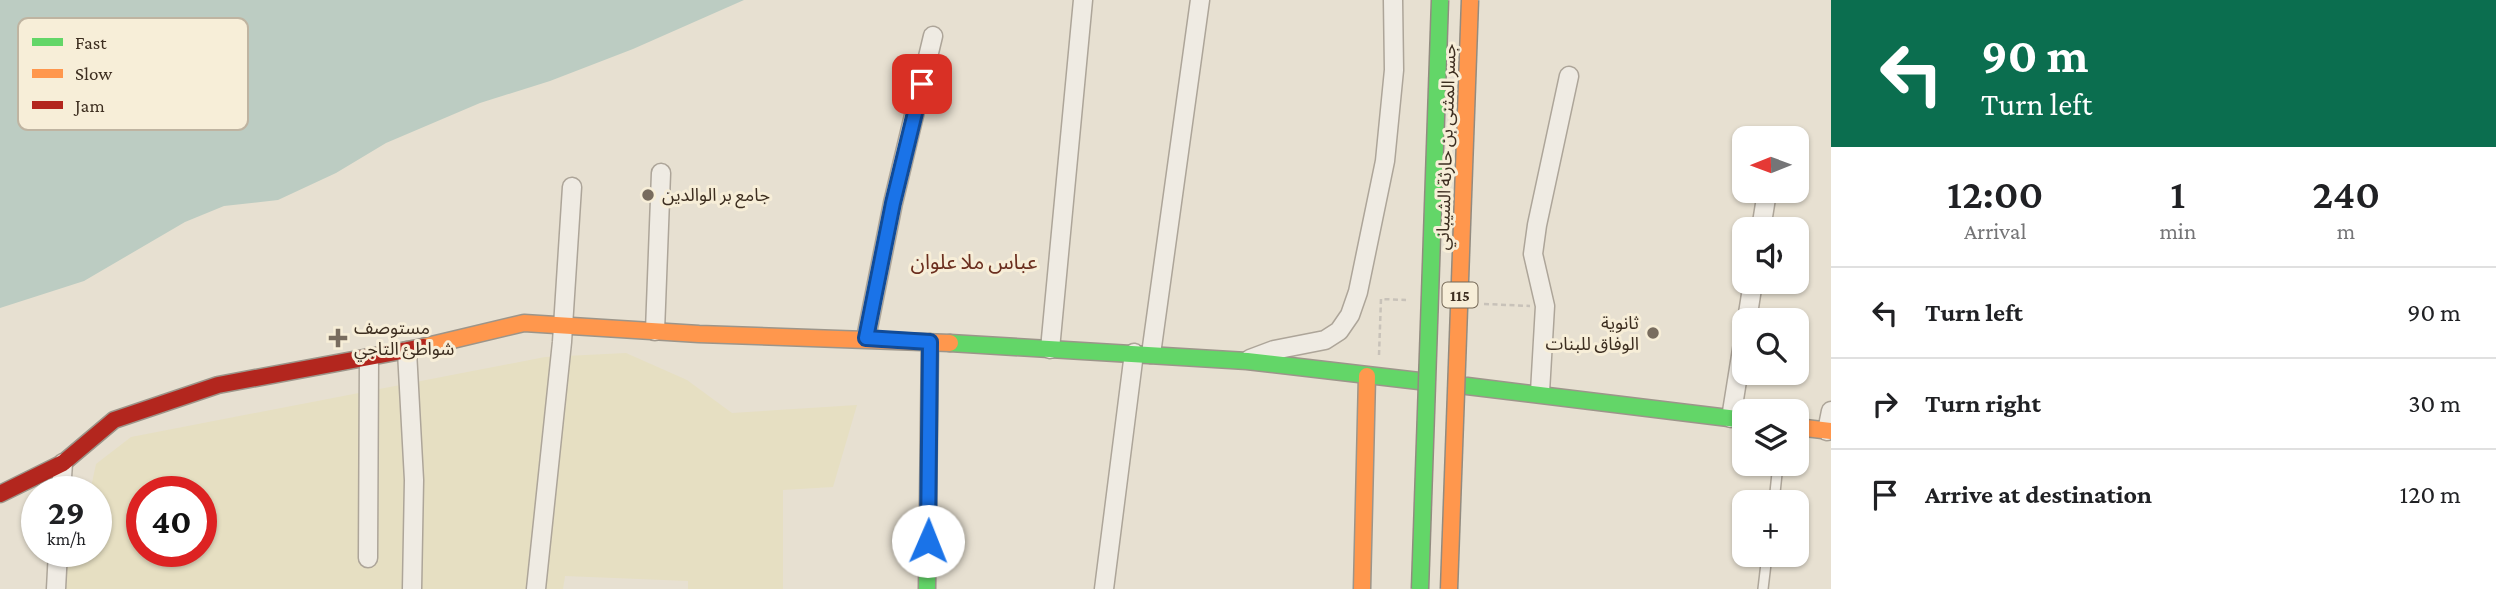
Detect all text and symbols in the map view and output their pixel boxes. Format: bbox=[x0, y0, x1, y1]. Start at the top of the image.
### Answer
legend bbox=[18, 18, 248, 130]
icon: left bbox=[1866, 28, 1957, 119]
text: 90 m bbox=[1981, 28, 2088, 83]
text: Fast bbox=[75, 32, 107, 53]
street label: جسر المثنى بن حارثة الشيباني bbox=[1432, 43, 1463, 251]
pin bbox=[892, 54, 952, 114]
text: Slow bbox=[75, 63, 112, 84]
icon: arrive bbox=[903, 65, 941, 103]
text: Turn left bbox=[1981, 86, 2092, 122]
text: Jam bbox=[73, 95, 105, 116]
north arrow bbox=[1732, 126, 1810, 203]
map controls bbox=[1732, 126, 1809, 567]
text: 12:00 bbox=[1947, 170, 2043, 217]
text: 1 bbox=[2170, 170, 2185, 217]
text: 240 bbox=[2312, 170, 2380, 217]
place label: جامع بر الوالدين bbox=[662, 185, 770, 209]
marker: جامع بر الوالدين bbox=[640, 187, 656, 203]
button: sound bbox=[1732, 217, 1809, 294]
text: Arrival bbox=[1964, 218, 2026, 244]
text: min bbox=[2159, 218, 2196, 244]
text: m bbox=[2337, 218, 2355, 244]
district label: عباس ملا علوان bbox=[911, 250, 1037, 274]
road number: 115 bbox=[1442, 282, 1478, 308]
icon: left bbox=[1866, 294, 1904, 332]
text: Turn left bbox=[1925, 298, 2023, 327]
text: 90 m bbox=[2407, 298, 2461, 327]
button: search bbox=[1732, 308, 1809, 385]
place label: ثانوية الوفاق للبنات bbox=[1545, 313, 1639, 355]
place label: مستوصف شواطئ التاجي bbox=[354, 318, 454, 362]
marker: ثانوية الوفاق للبنات bbox=[1645, 325, 1661, 341]
marker: مستوصف شواطئ التاجي bbox=[328, 328, 348, 348]
icon: right bbox=[1866, 385, 1904, 423]
text: Turn right bbox=[1925, 389, 2041, 418]
text: 30 m bbox=[2408, 389, 2461, 418]
button: layers bbox=[1732, 399, 1809, 476]
speed limit sign: 40 bbox=[126, 476, 217, 567]
icon: arrive bbox=[1866, 476, 1904, 514]
text: Arrive at destination bbox=[1925, 480, 2152, 509]
text: 120 m bbox=[2400, 480, 2461, 509]
button: + bbox=[1732, 490, 1809, 567]
text: 29 bbox=[48, 493, 85, 532]
position arrow bbox=[891, 504, 965, 578]
text: km/h bbox=[47, 529, 86, 549]

